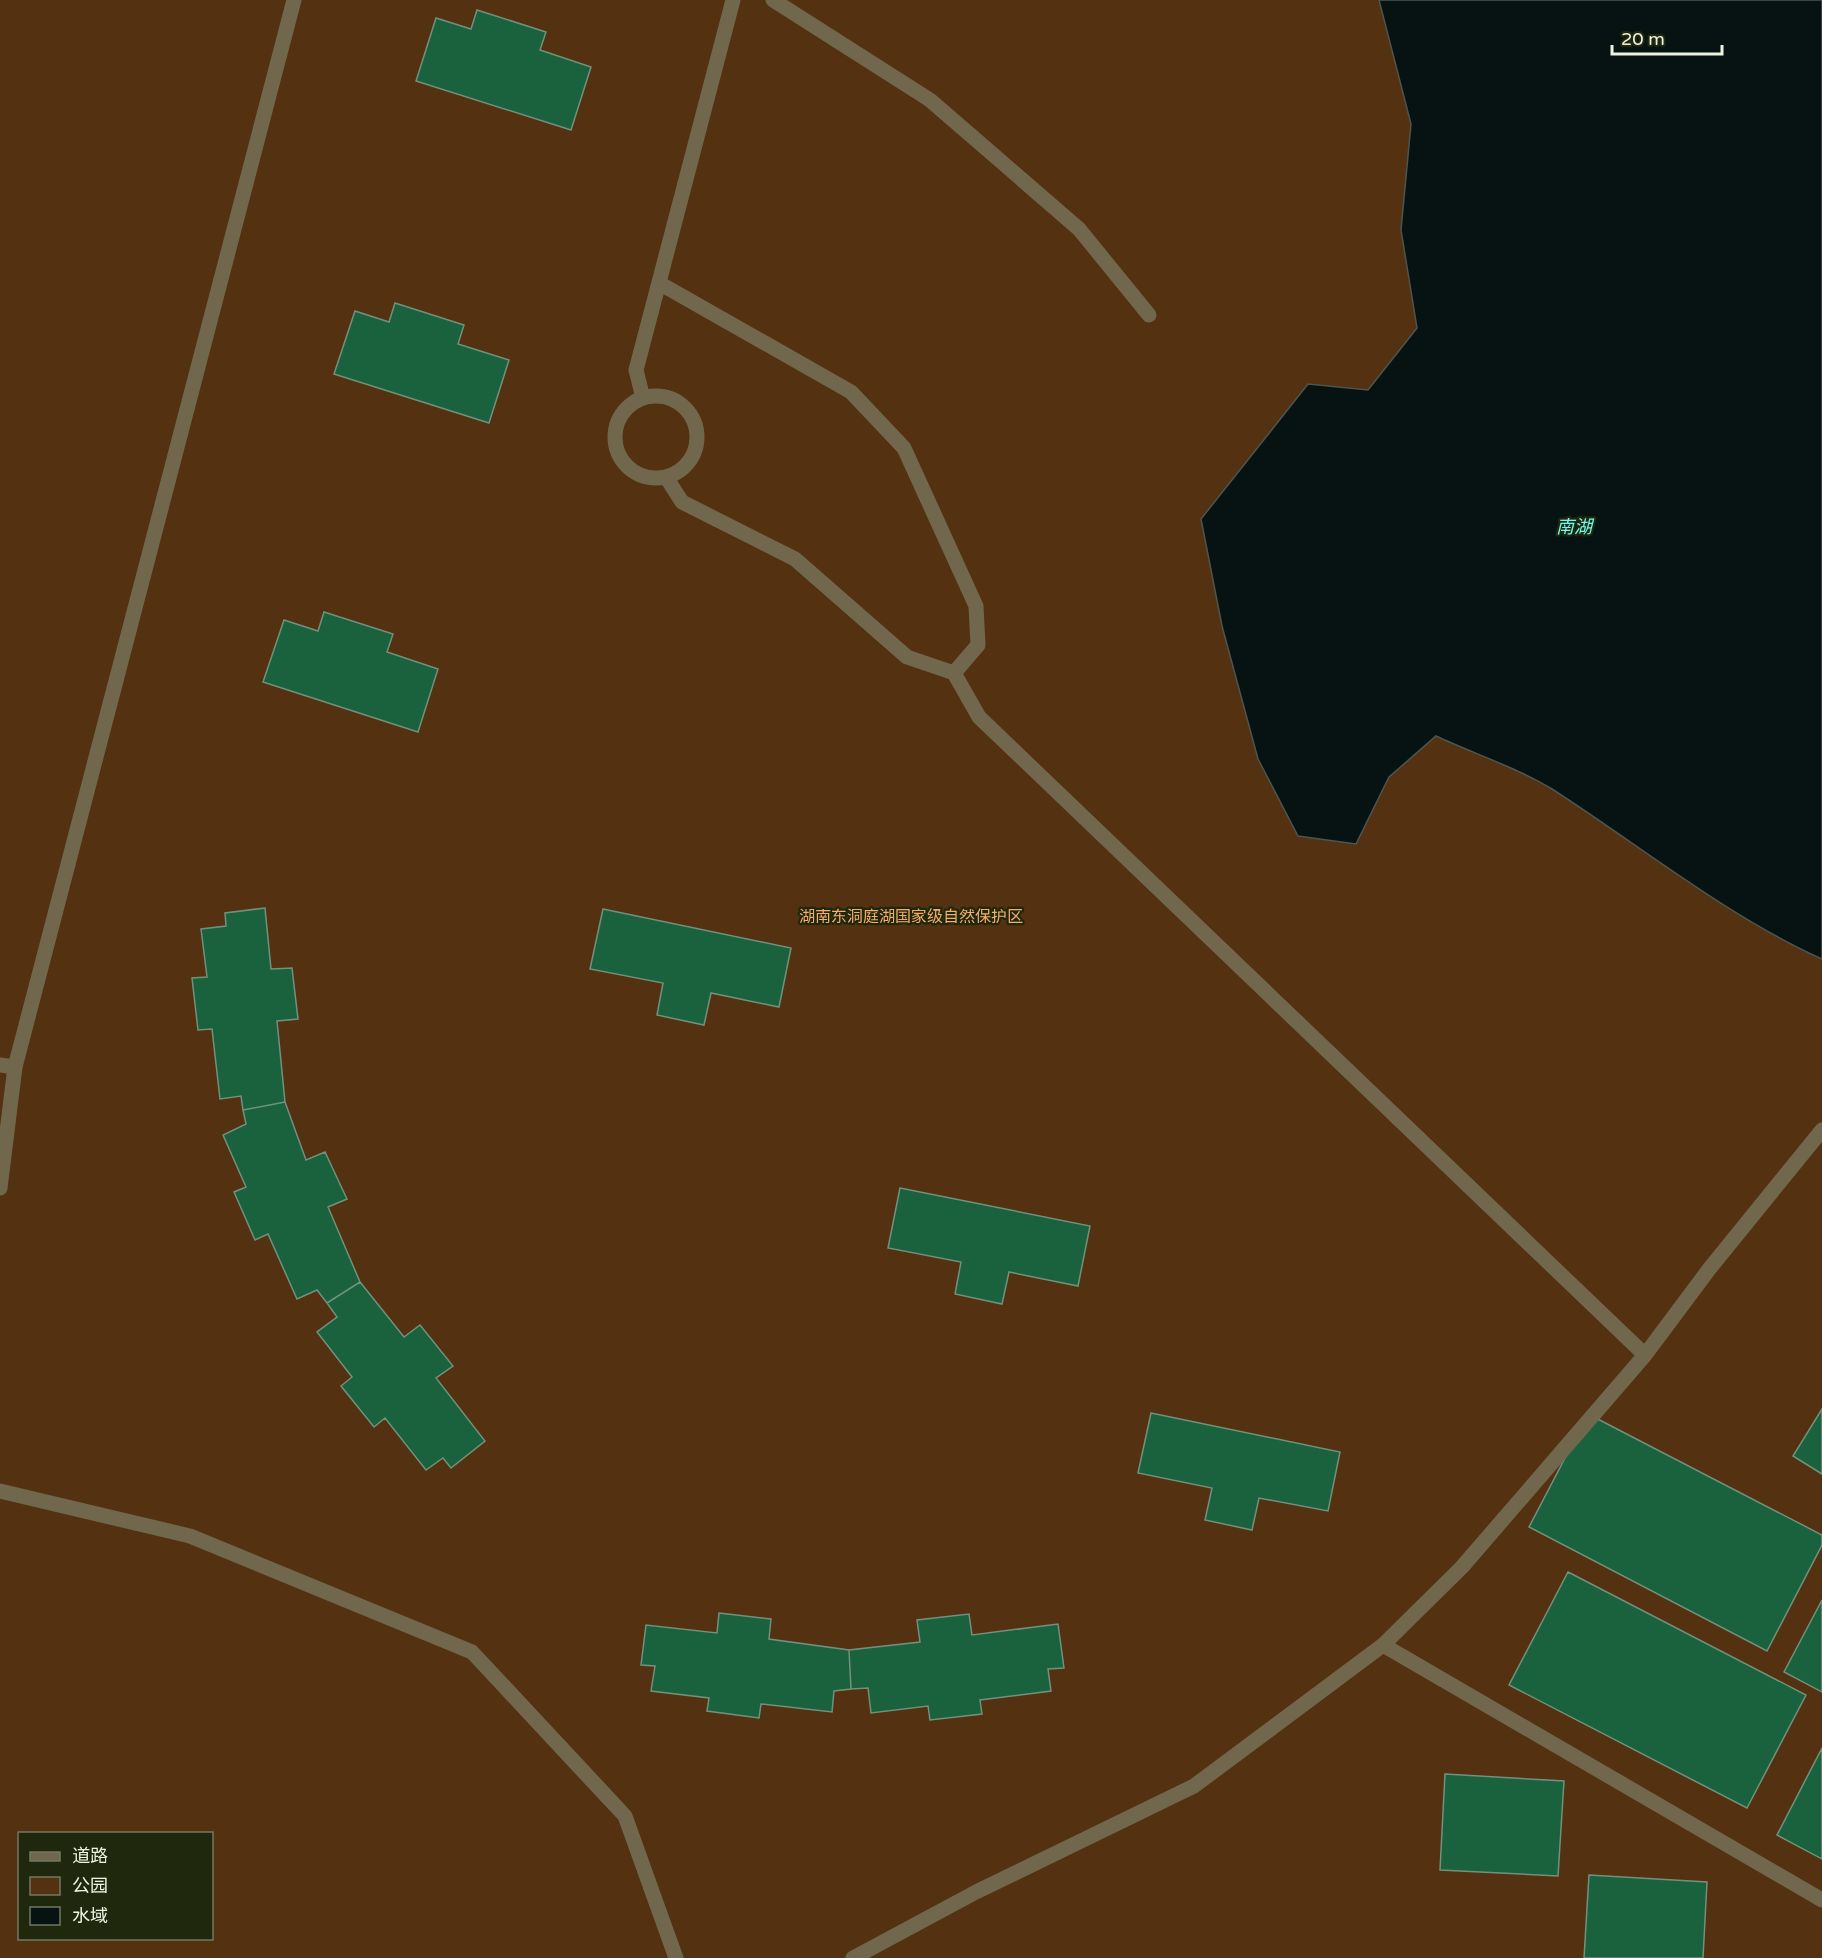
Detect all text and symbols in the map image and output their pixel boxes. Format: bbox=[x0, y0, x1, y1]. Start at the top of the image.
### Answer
scale bar bbox=[1612, 18, 1722, 56]
text: 20 m bbox=[1621, 28, 1665, 50]
water label: 南湖 bbox=[1556, 516, 1595, 538]
park label: 湖南东洞庭湖国家级自然保护区 bbox=[799, 907, 1023, 927]
legend bbox=[18, 1832, 213, 1940]
text: 道路 bbox=[72, 1845, 108, 1867]
text: 公园 bbox=[72, 1875, 108, 1897]
text: 水域 bbox=[72, 1905, 108, 1927]

